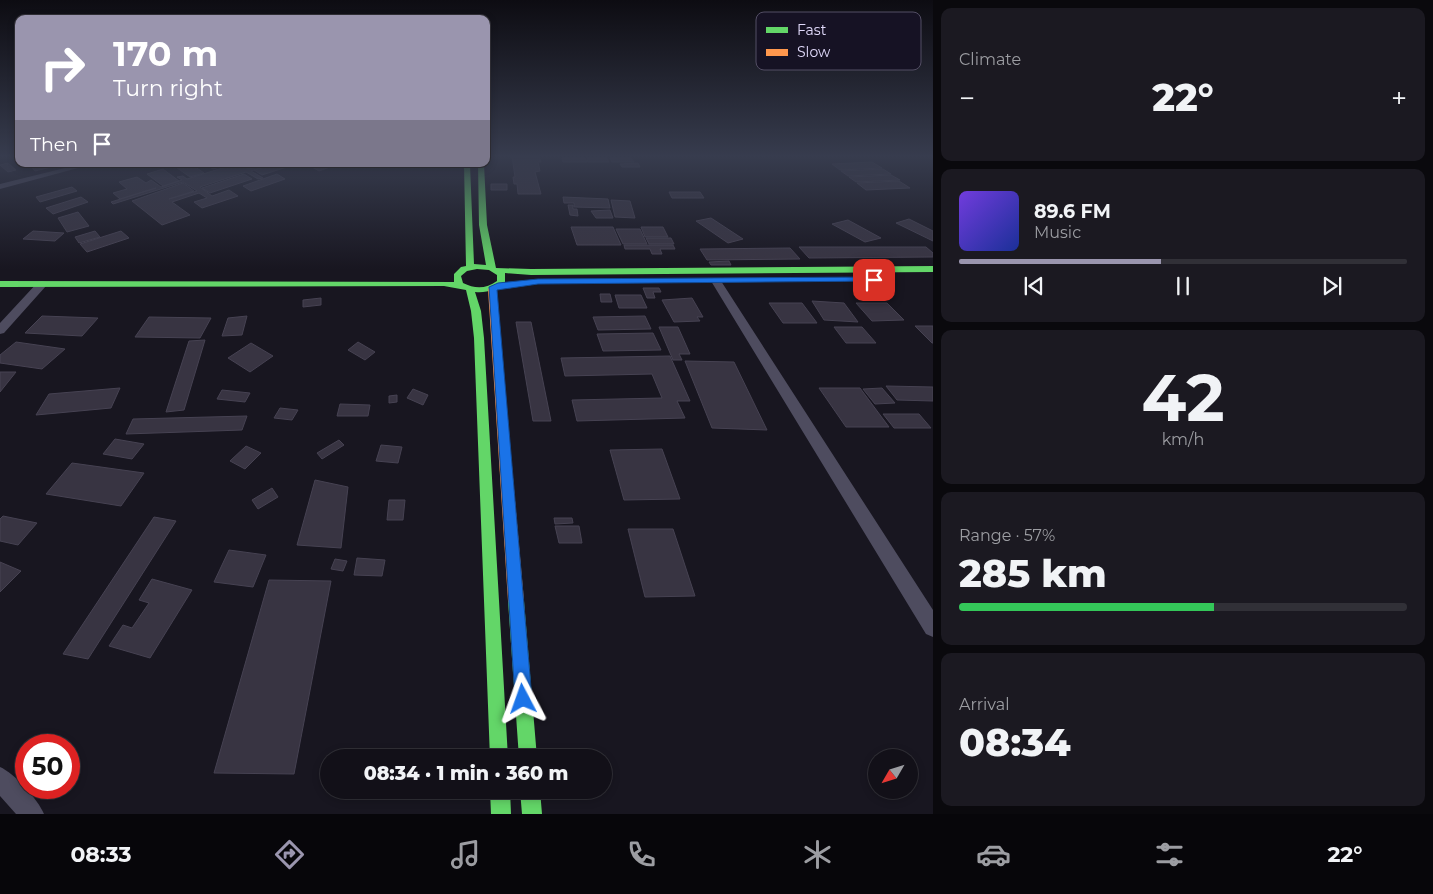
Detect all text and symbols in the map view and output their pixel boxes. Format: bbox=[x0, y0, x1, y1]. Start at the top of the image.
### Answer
legend bbox=[756, 12, 921, 70]
text: Fast bbox=[797, 21, 827, 39]
text: 170 m bbox=[113, 32, 218, 75]
icon: right bbox=[30, 35, 95, 100]
text: Slow bbox=[797, 43, 831, 61]
text: Climate bbox=[959, 50, 1021, 69]
text: 22° bbox=[1152, 74, 1214, 121]
text: Turn right bbox=[113, 75, 223, 102]
text: − bbox=[959, 81, 975, 115]
text: + bbox=[1391, 81, 1407, 115]
icon: arrive bbox=[88, 130, 116, 158]
text: Then bbox=[30, 133, 78, 156]
text: 89.6 FM bbox=[1034, 200, 1111, 223]
text: Music bbox=[1034, 223, 1081, 242]
pin bbox=[853, 259, 895, 301]
icon: arrive bbox=[860, 266, 888, 294]
icon: previous bbox=[1020, 272, 1048, 300]
icon: pause bbox=[1169, 272, 1197, 300]
icon: next bbox=[1318, 272, 1346, 300]
text: 42 bbox=[1141, 358, 1225, 437]
text: km/h bbox=[1162, 430, 1204, 449]
text: Range · 57% bbox=[959, 526, 1055, 545]
text: 285 km bbox=[959, 550, 1107, 597]
position arrow bbox=[496, 672, 548, 724]
text: Arrival bbox=[959, 695, 1009, 714]
text: 08:34 bbox=[959, 719, 1071, 766]
speed limit sign: 50 bbox=[15, 734, 80, 799]
north arrow bbox=[868, 749, 918, 799]
map controls bbox=[868, 749, 918, 799]
text: 08:34 · 1 min · 360 m bbox=[364, 762, 568, 785]
icon: directions bbox=[272, 837, 307, 872]
icon: music bbox=[448, 837, 483, 872]
icon: phone bbox=[624, 837, 659, 872]
icon: climate bbox=[800, 837, 835, 872]
icon: car bbox=[976, 837, 1011, 872]
icon: filters bbox=[1152, 837, 1187, 872]
text: 08:33 bbox=[70, 841, 132, 868]
text: 22° bbox=[1327, 841, 1363, 868]

